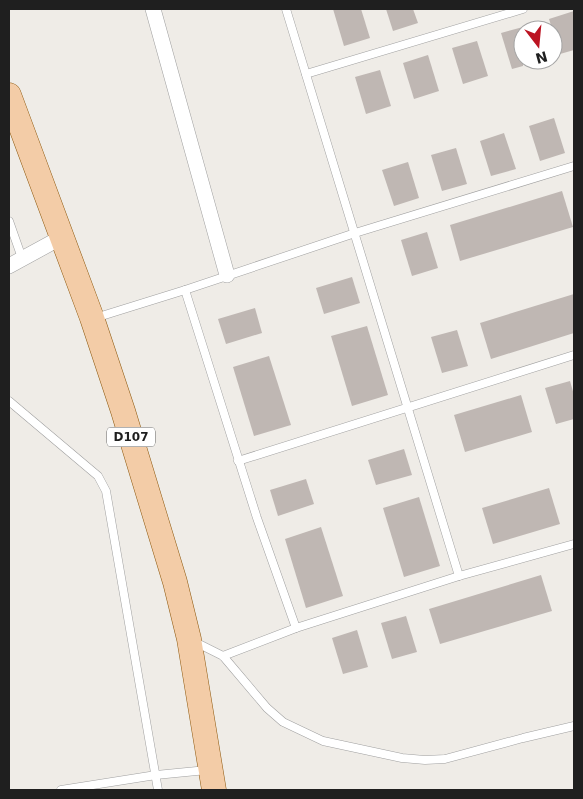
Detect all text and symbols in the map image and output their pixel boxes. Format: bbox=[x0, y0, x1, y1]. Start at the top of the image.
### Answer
north arrow bbox=[513, 20, 563, 70]
text: N bbox=[534, 48, 549, 67]
road number: D107 bbox=[107, 428, 155, 447]

